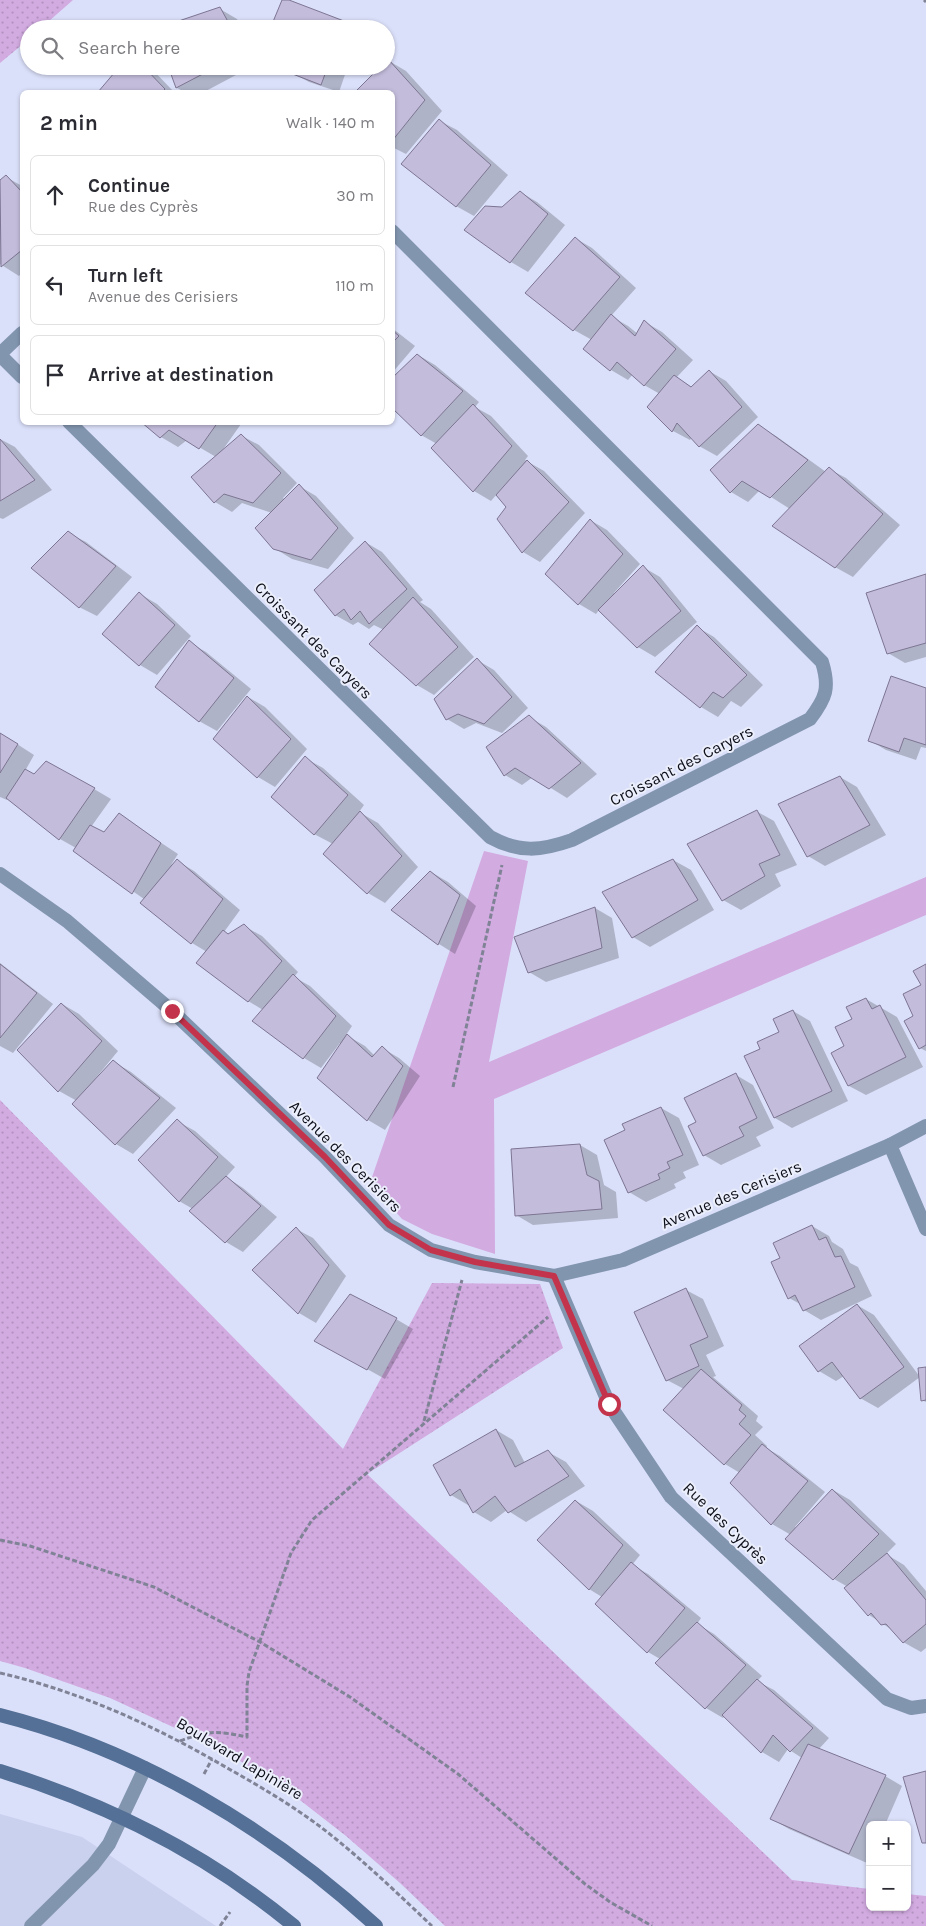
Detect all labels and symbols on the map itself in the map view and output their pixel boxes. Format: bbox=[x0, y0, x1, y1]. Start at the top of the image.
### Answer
street label: Croissant des Caryers bbox=[251, 578, 376, 703]
street label: Croissant des Caryers bbox=[606, 721, 756, 810]
route end bbox=[161, 1000, 184, 1023]
street label: Avenue des Cerisiers bbox=[286, 1096, 406, 1216]
street label: Avenue des Cerisiers bbox=[658, 1156, 804, 1233]
route start bbox=[598, 1393, 621, 1416]
street label: Rue des Cyprès bbox=[679, 1478, 772, 1569]
street label: Boulevard Lapinière bbox=[173, 1713, 306, 1804]

